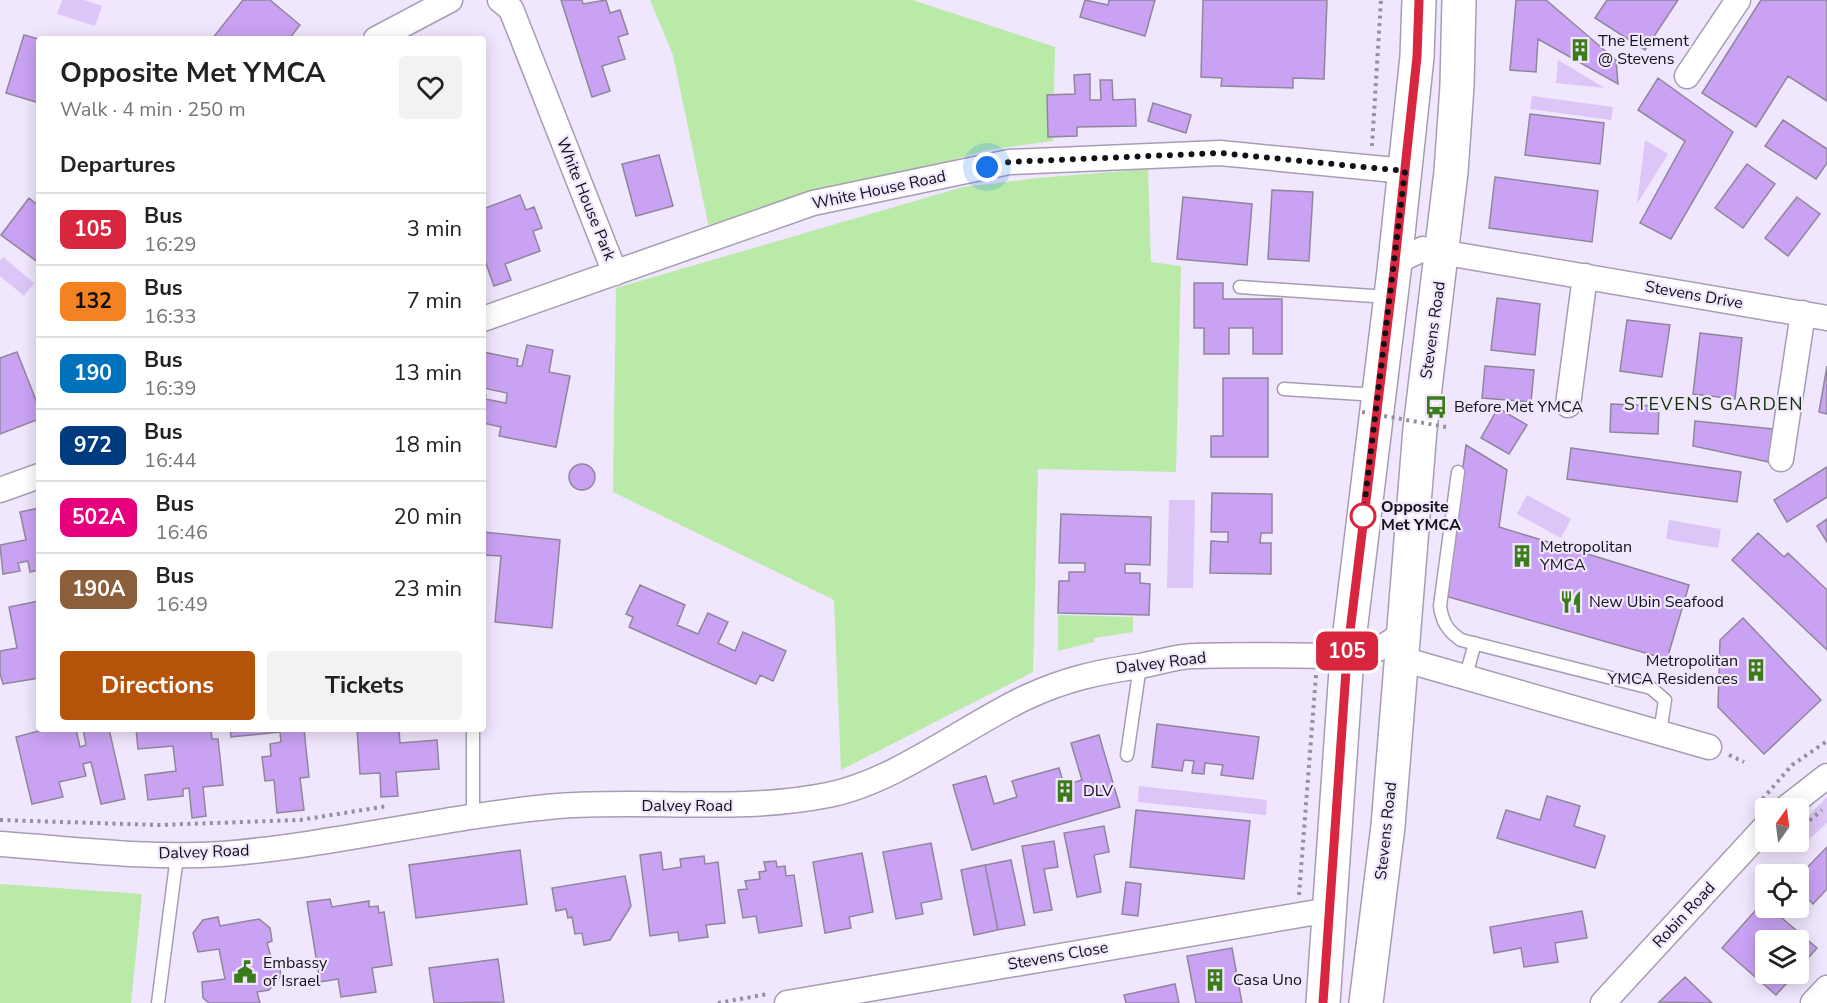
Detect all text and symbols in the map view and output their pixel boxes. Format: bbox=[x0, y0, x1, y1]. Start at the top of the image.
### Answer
place label: The Element @ Stevens bbox=[1598, 30, 1689, 70]
building icon: The Element @ Stevens bbox=[1567, 37, 1593, 63]
text: Opposite Met YMCA bbox=[60, 54, 326, 92]
button: heart bbox=[399, 56, 462, 119]
text: Walk · 4 min · 250 m bbox=[60, 96, 246, 123]
street label: White House Park bbox=[551, 134, 621, 265]
text: Departures bbox=[60, 150, 175, 180]
your location bbox=[972, 152, 1002, 182]
street label: White House Road bbox=[810, 165, 948, 215]
text: Bus bbox=[144, 201, 183, 231]
text: 3 min bbox=[407, 214, 462, 244]
text: 105 bbox=[74, 215, 112, 243]
text: 16:29 bbox=[144, 231, 197, 258]
text: Bus bbox=[144, 273, 183, 303]
street label: Stevens Drive bbox=[1643, 276, 1745, 314]
street label: Stevens Road bbox=[1415, 280, 1451, 380]
text: 7 min bbox=[407, 286, 462, 316]
text: 132 bbox=[74, 287, 112, 315]
text: 16:33 bbox=[144, 303, 197, 330]
text: Bus bbox=[144, 345, 183, 375]
text: 13 min bbox=[394, 358, 462, 388]
text: 190 bbox=[74, 359, 112, 387]
text: 16:39 bbox=[144, 375, 197, 402]
district label: STEVENS GARDEN bbox=[1624, 392, 1804, 416]
bus stop icon: Before Met YMCA bbox=[1423, 394, 1449, 420]
place label: Before Met YMCA bbox=[1454, 396, 1583, 418]
text: Bus bbox=[144, 417, 183, 447]
text: 18 min bbox=[394, 430, 462, 460]
text: 972 bbox=[74, 431, 112, 459]
text: 16:44 bbox=[144, 447, 197, 474]
text: Bus bbox=[155, 489, 194, 519]
place label: Opposite Met YMCA bbox=[1381, 496, 1461, 536]
text: 20 min bbox=[394, 502, 462, 532]
text: 502A bbox=[72, 503, 125, 531]
marker: Opposite Met YMCA bbox=[1350, 503, 1376, 529]
text: 16:46 bbox=[155, 519, 208, 546]
place label: Metropolitan YMCA bbox=[1539, 536, 1632, 576]
building icon: Metropolitan YMCA bbox=[1509, 543, 1535, 569]
text: Bus bbox=[155, 561, 194, 591]
text: 23 min bbox=[394, 574, 462, 604]
text: 190A bbox=[72, 575, 125, 603]
restaurant icon: New Ubin Seafood bbox=[1558, 589, 1584, 615]
text: 16:49 bbox=[155, 591, 208, 618]
place label: New Ubin Seafood bbox=[1589, 591, 1724, 613]
line badge: 105 bbox=[1312, 632, 1382, 670]
text: 105 bbox=[1328, 637, 1366, 665]
street label: Dalvey Road bbox=[1114, 647, 1208, 679]
place label: Metropolitan YMCA Residences bbox=[1606, 650, 1738, 690]
button: Directions bbox=[60, 651, 255, 720]
button: Tickets bbox=[267, 651, 462, 720]
building icon: Metropolitan YMCA Residences bbox=[1743, 657, 1769, 683]
building icon: DLV bbox=[1052, 778, 1078, 804]
place label: DLV bbox=[1083, 780, 1114, 802]
street label: Stevens Road bbox=[1370, 781, 1402, 881]
street label: Dalvey Road bbox=[642, 795, 733, 817]
north arrow bbox=[1755, 798, 1809, 852]
map controls bbox=[1755, 798, 1809, 984]
street label: Dalvey Road bbox=[158, 839, 250, 865]
button: locate bbox=[1755, 864, 1809, 918]
street label: Robin Road bbox=[1648, 877, 1720, 953]
button: layers bbox=[1755, 930, 1809, 984]
street label: Stevens Close bbox=[1006, 936, 1110, 976]
place label: Embassy of Israel bbox=[263, 952, 328, 992]
public building icon: Embassy of Israel bbox=[232, 959, 258, 985]
building icon: Casa Uno bbox=[1202, 967, 1228, 993]
place label: Casa Uno bbox=[1233, 969, 1302, 991]

